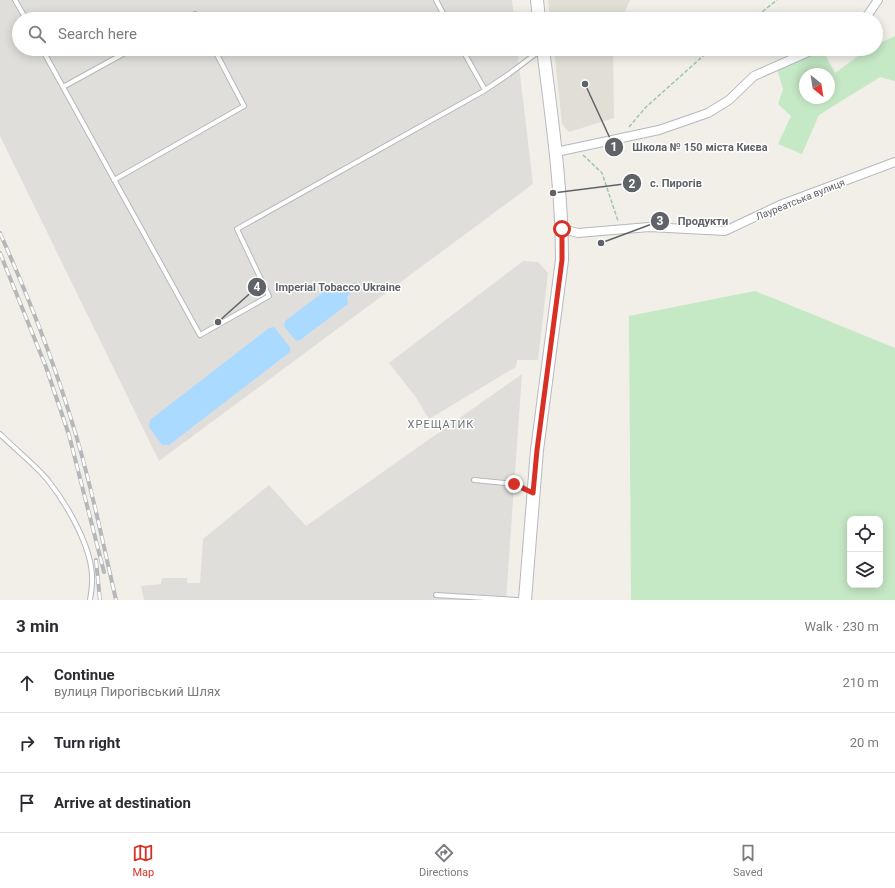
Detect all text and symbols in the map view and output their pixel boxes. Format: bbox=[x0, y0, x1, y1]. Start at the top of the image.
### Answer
search box bbox=[12, 12, 883, 56]
icon: search bbox=[26, 23, 48, 45]
text: Search here bbox=[58, 25, 137, 43]
north arrow bbox=[799, 68, 835, 104]
callout: Школа № 150 міста Києва bbox=[604, 136, 775, 159]
text: 1 bbox=[611, 140, 617, 154]
text: Школа № 150 міста Києва bbox=[632, 141, 768, 154]
callout: с. Пирогів bbox=[622, 172, 710, 195]
text: 2 bbox=[629, 177, 636, 191]
text: с. Пирогів bbox=[650, 177, 702, 190]
street label: Лауреатська вулиця bbox=[754, 177, 846, 222]
callout: Продукти bbox=[650, 209, 737, 232]
text: 3 bbox=[657, 214, 664, 228]
text: Продукти bbox=[678, 215, 728, 228]
route start bbox=[553, 220, 571, 238]
callout: Imperial Tobacco Ukraine bbox=[247, 276, 408, 299]
text: 4 bbox=[254, 280, 261, 294]
text: Imperial Tobacco Ukraine bbox=[275, 281, 401, 294]
district label: ХРЕЩАТИК bbox=[408, 418, 474, 431]
route end bbox=[505, 475, 523, 493]
map controls bbox=[847, 516, 883, 588]
button: locate bbox=[847, 516, 883, 552]
button: layers bbox=[847, 552, 883, 588]
text: 3 min bbox=[16, 616, 59, 636]
text: Walk · 230 m bbox=[804, 619, 879, 634]
text: Continue bbox=[54, 666, 115, 684]
icon: ahead bbox=[16, 672, 38, 694]
text: 210 m bbox=[842, 675, 879, 690]
text: вулиця Пирогівський Шлях bbox=[54, 684, 221, 699]
icon: right bbox=[16, 732, 38, 754]
text: Turn right bbox=[54, 734, 120, 752]
text: 20 m bbox=[850, 735, 879, 750]
icon: arrive bbox=[16, 792, 38, 814]
text: Arrive at destination bbox=[54, 794, 191, 812]
tab: Map bbox=[132, 842, 154, 879]
tab: Directions bbox=[419, 842, 468, 879]
tab: Saved bbox=[733, 842, 763, 879]

